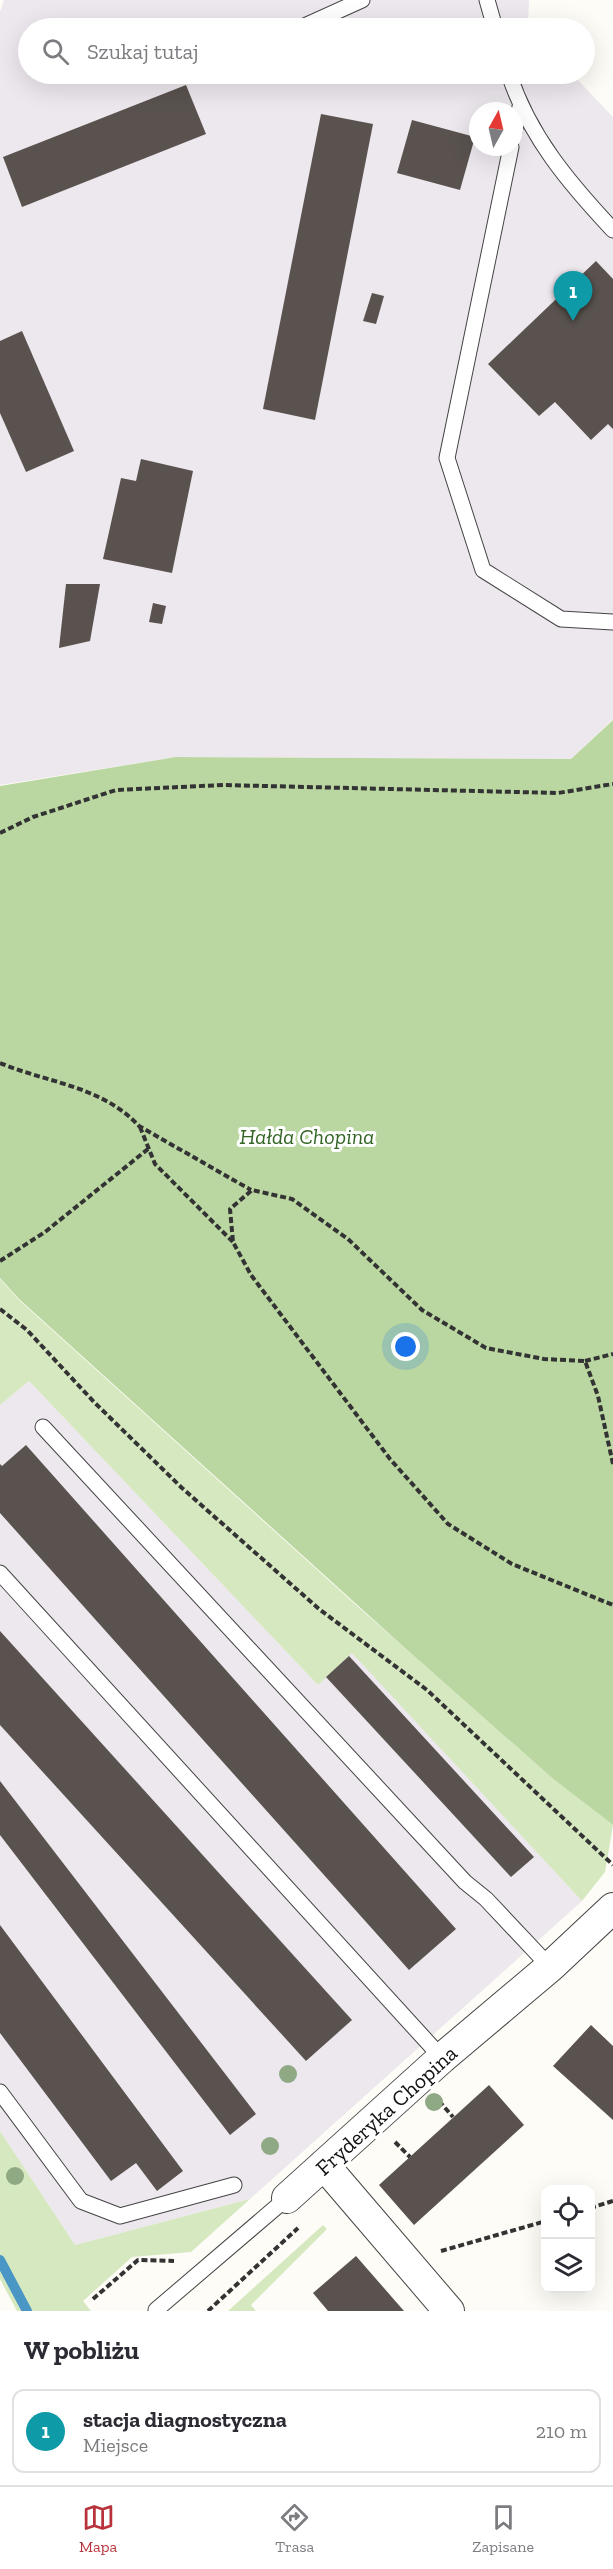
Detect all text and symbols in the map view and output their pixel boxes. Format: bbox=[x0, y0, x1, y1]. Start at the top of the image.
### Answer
search box bbox=[18, 18, 595, 84]
icon: search bbox=[39, 35, 72, 68]
text: Szukaj tutaj bbox=[87, 38, 199, 65]
north arrow bbox=[469, 102, 523, 156]
pin: 1 bbox=[554, 272, 592, 321]
park label: Hałda Chopina bbox=[240, 1123, 374, 1150]
your location bbox=[391, 1332, 420, 1361]
street label: Fryderyka Chopina bbox=[310, 2039, 463, 2181]
map controls bbox=[541, 2185, 595, 2293]
button: locate bbox=[541, 2185, 595, 2239]
button: layers bbox=[541, 2239, 595, 2293]
text: W pobliżu bbox=[24, 2334, 139, 2366]
text: stacja diagnostyczna bbox=[83, 2406, 287, 2433]
text: 1 bbox=[41, 2419, 50, 2443]
text: 210 m bbox=[536, 2419, 587, 2443]
text: Miejsce bbox=[83, 2433, 148, 2457]
tab: Mapa bbox=[79, 2501, 117, 2556]
tab: Trasa bbox=[275, 2501, 314, 2556]
tab: Zapisane bbox=[472, 2501, 534, 2556]

